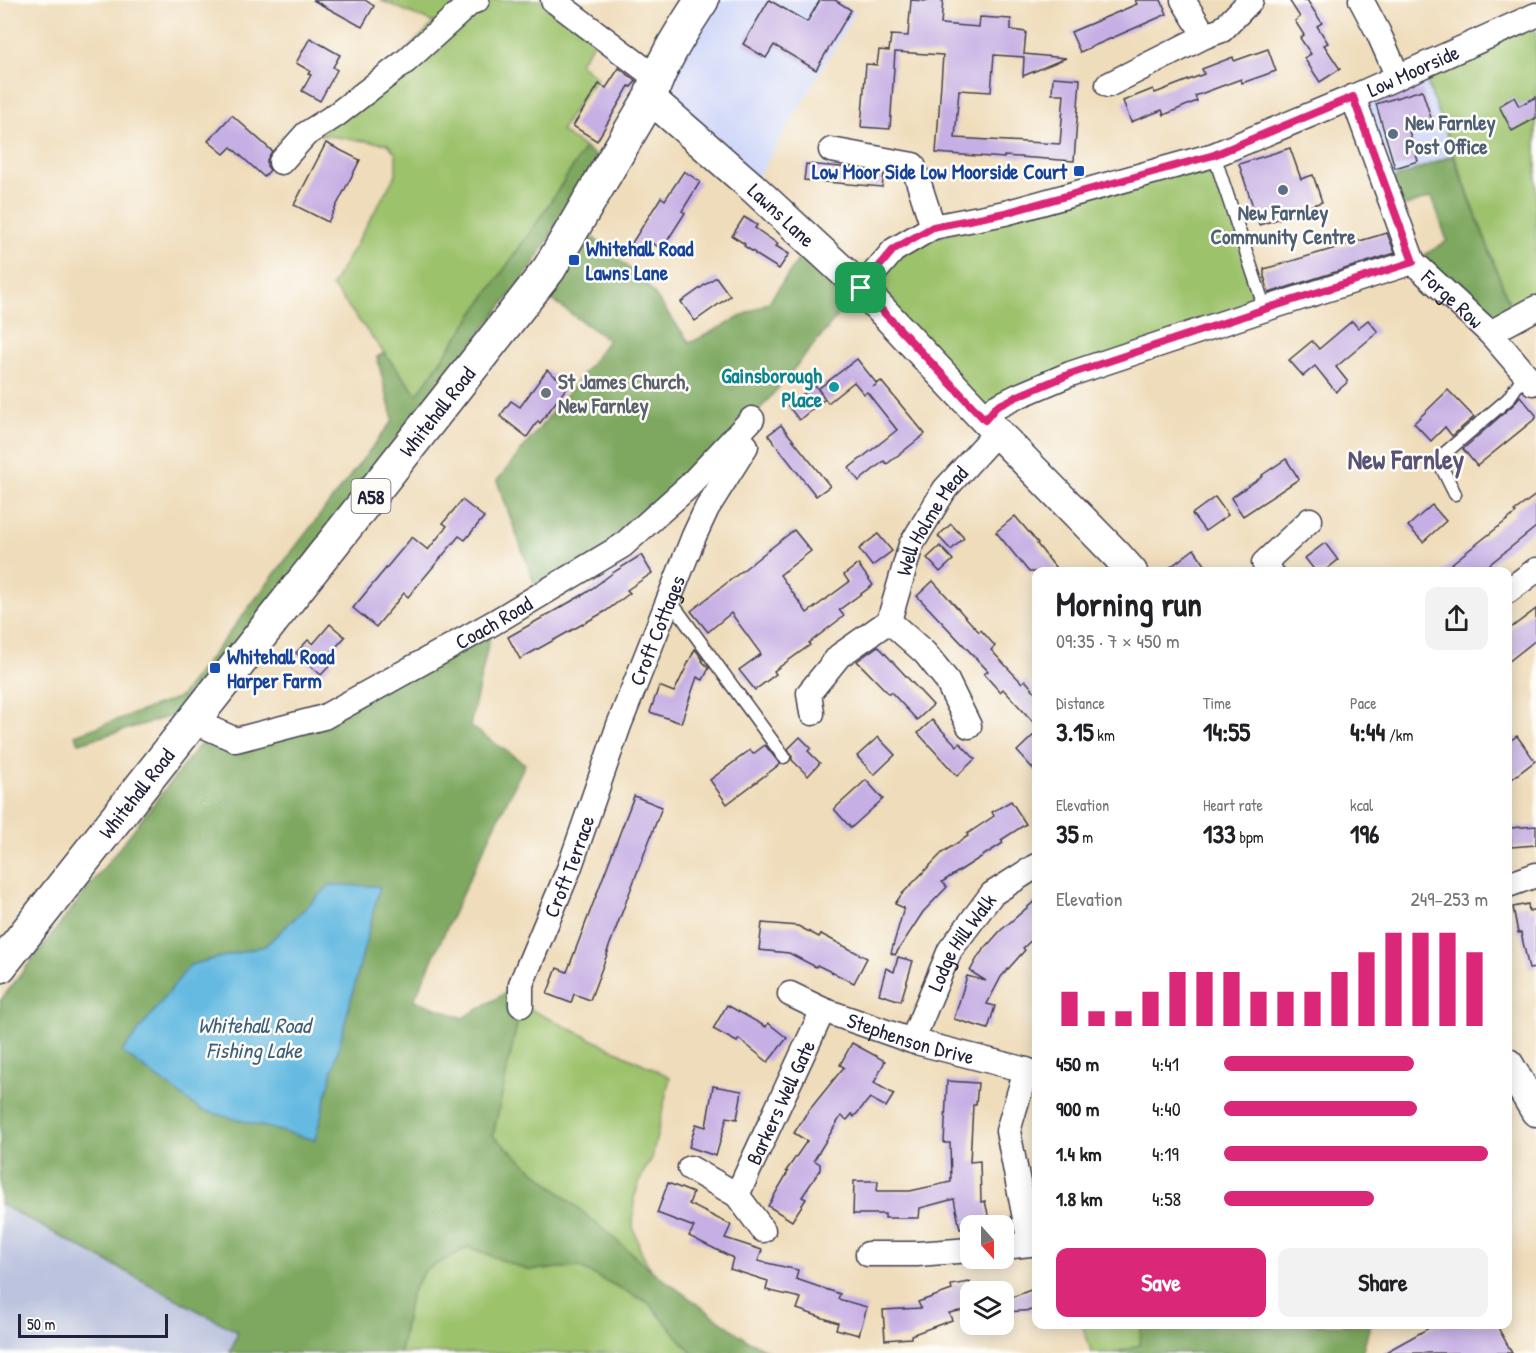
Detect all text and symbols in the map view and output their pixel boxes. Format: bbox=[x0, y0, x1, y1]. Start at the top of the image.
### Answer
street label: Low Moorside bbox=[1362, 37, 1463, 103]
place label: New Farnley Post Office bbox=[1405, 108, 1496, 161]
marker: New Farnley Post Office bbox=[1386, 127, 1400, 141]
place label: Low Moor Side Low Moorside Court bbox=[812, 157, 1068, 186]
marker: Low Moor Side Low Moorside Court bbox=[1072, 164, 1086, 178]
street label: Lawns Lane bbox=[742, 176, 822, 253]
marker: New Farnley Community Centre bbox=[1276, 183, 1290, 197]
place label: New Farnley Community Centre bbox=[1210, 198, 1356, 252]
place label: Whitehall Road Lawns Lane bbox=[586, 234, 694, 287]
marker: Whitehall Road Lawns Lane bbox=[567, 253, 581, 267]
pin bbox=[835, 262, 886, 313]
street label: Forge Row bbox=[1415, 262, 1490, 335]
icon: arrive bbox=[844, 271, 877, 304]
street label: Whitehall Road bbox=[392, 360, 481, 463]
place label: Gainsborough Place bbox=[721, 361, 823, 414]
place label: St James Church, New Farnley bbox=[558, 367, 689, 421]
marker: Gainsborough Place bbox=[827, 380, 841, 394]
marker: St James Church, New Farnley bbox=[539, 386, 553, 400]
district label: New Farnley bbox=[1348, 441, 1465, 479]
street label: Well Holme Mead bbox=[888, 459, 974, 579]
road number: A58 bbox=[352, 479, 391, 513]
street label: Croft Cottages bbox=[622, 571, 692, 690]
text: Morning run bbox=[1056, 582, 1202, 626]
button: share bbox=[1425, 587, 1488, 650]
street label: Coach Road bbox=[450, 589, 537, 656]
text: 09:35 · 7 × 450 m bbox=[1056, 627, 1180, 654]
place label: Whitehall Road Harper Farm bbox=[227, 642, 335, 696]
marker: Whitehall Road Harper Farm bbox=[208, 661, 222, 675]
text: Distance bbox=[1056, 692, 1105, 714]
text: Time bbox=[1203, 692, 1231, 714]
text: Pace bbox=[1350, 692, 1377, 714]
text: 3.15 bbox=[1056, 714, 1094, 749]
text: 14:55 bbox=[1203, 714, 1250, 749]
text: 4:44 bbox=[1350, 714, 1385, 749]
text: km bbox=[1094, 724, 1115, 746]
text: /km bbox=[1385, 724, 1413, 746]
street label: Whitehall Road bbox=[91, 742, 181, 844]
text: Elevation bbox=[1056, 794, 1109, 816]
text: Heart rate bbox=[1203, 794, 1263, 816]
text: kcal bbox=[1350, 794, 1373, 816]
street label: Croft Terrace bbox=[536, 812, 601, 922]
text: 35 bbox=[1056, 816, 1079, 851]
text: 133 bbox=[1203, 816, 1236, 851]
text: 196 bbox=[1350, 816, 1379, 851]
text: m bbox=[1079, 826, 1093, 848]
text: bpm bbox=[1236, 826, 1264, 848]
text: Elevation bbox=[1056, 885, 1122, 912]
text: 249–253 m bbox=[1410, 885, 1488, 912]
street label: Lodge Hill Walk bbox=[920, 887, 1002, 995]
street label: Stephenson Drive bbox=[843, 1005, 977, 1071]
water label: Whitehall Road Fishing Lake bbox=[198, 1010, 314, 1065]
street label: Barkers Well Gate bbox=[739, 1035, 822, 1169]
text: 450 m bbox=[1056, 1050, 1099, 1077]
text: 4:41 bbox=[1152, 1050, 1179, 1077]
text: 900 m bbox=[1056, 1095, 1099, 1122]
text: 4:40 bbox=[1152, 1095, 1181, 1122]
text: 1.4 km bbox=[1056, 1140, 1102, 1167]
text: 4:19 bbox=[1152, 1140, 1179, 1167]
text: 1.8 km bbox=[1056, 1185, 1103, 1212]
text: 4:58 bbox=[1152, 1185, 1181, 1212]
north arrow bbox=[960, 1215, 1014, 1269]
map controls bbox=[960, 1215, 1014, 1335]
button: Save bbox=[1056, 1248, 1266, 1317]
button: Share bbox=[1278, 1248, 1488, 1317]
button: layers bbox=[960, 1281, 1014, 1335]
scale bar bbox=[18, 1311, 168, 1338]
text: 50 m bbox=[27, 1313, 56, 1335]

